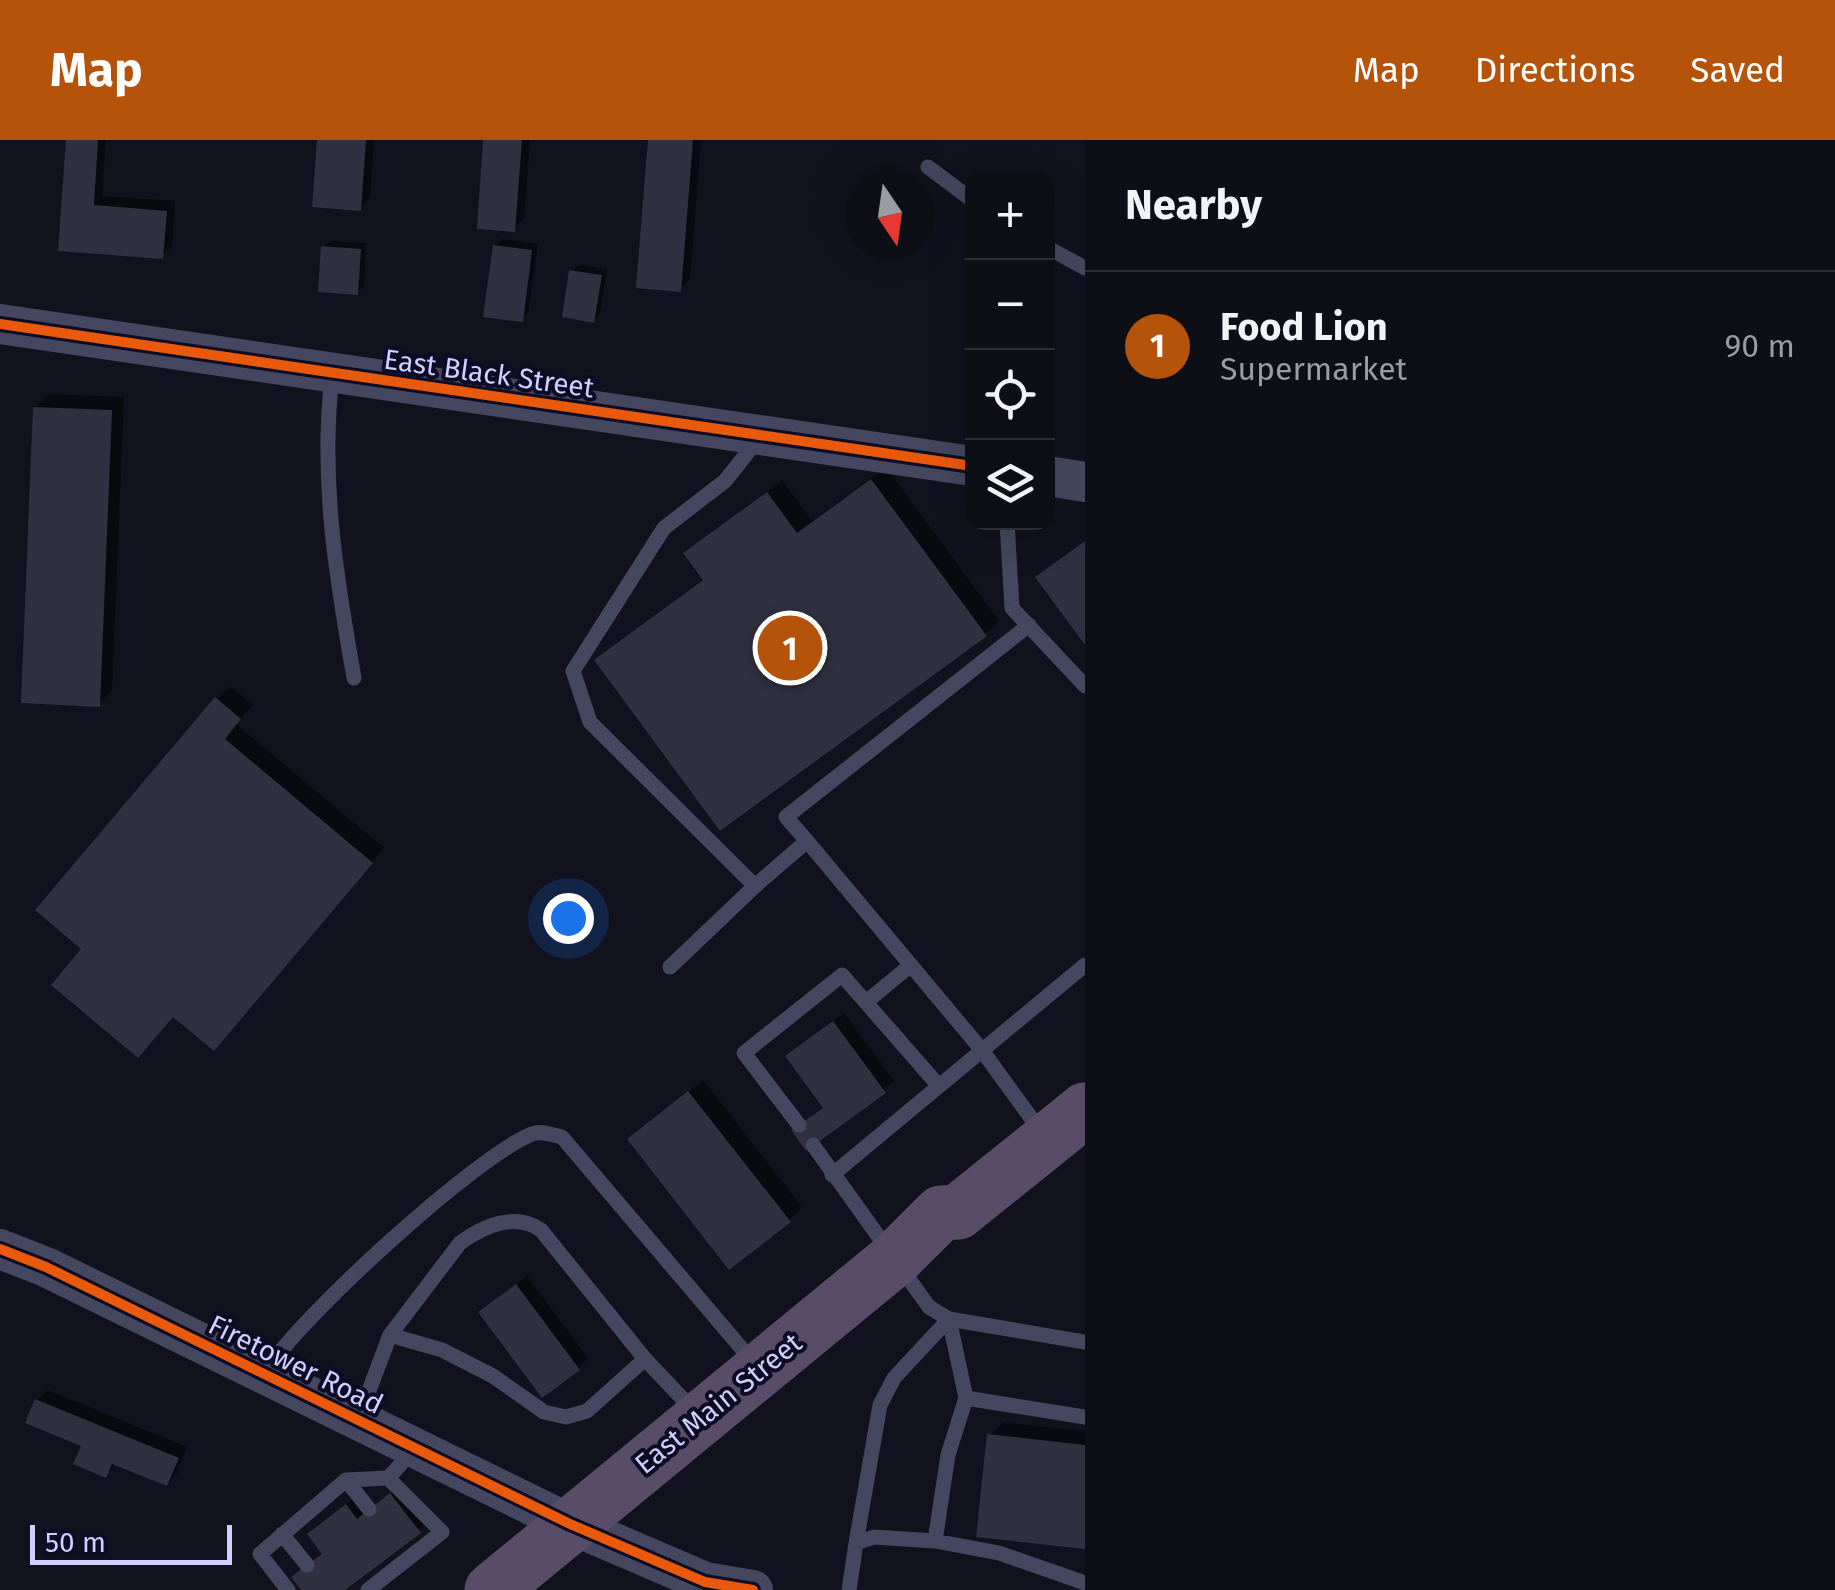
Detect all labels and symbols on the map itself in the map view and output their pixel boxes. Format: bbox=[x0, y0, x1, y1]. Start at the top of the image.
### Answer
north arrow bbox=[845, 170, 935, 260]
street label: East Black Street bbox=[382, 342, 597, 405]
pin: 1 bbox=[758, 610, 822, 686]
your location bbox=[543, 893, 594, 944]
street label: Firetower Road bbox=[203, 1308, 388, 1421]
street label: East Main Street bbox=[628, 1326, 809, 1481]
scale bar bbox=[30, 1520, 232, 1564]

